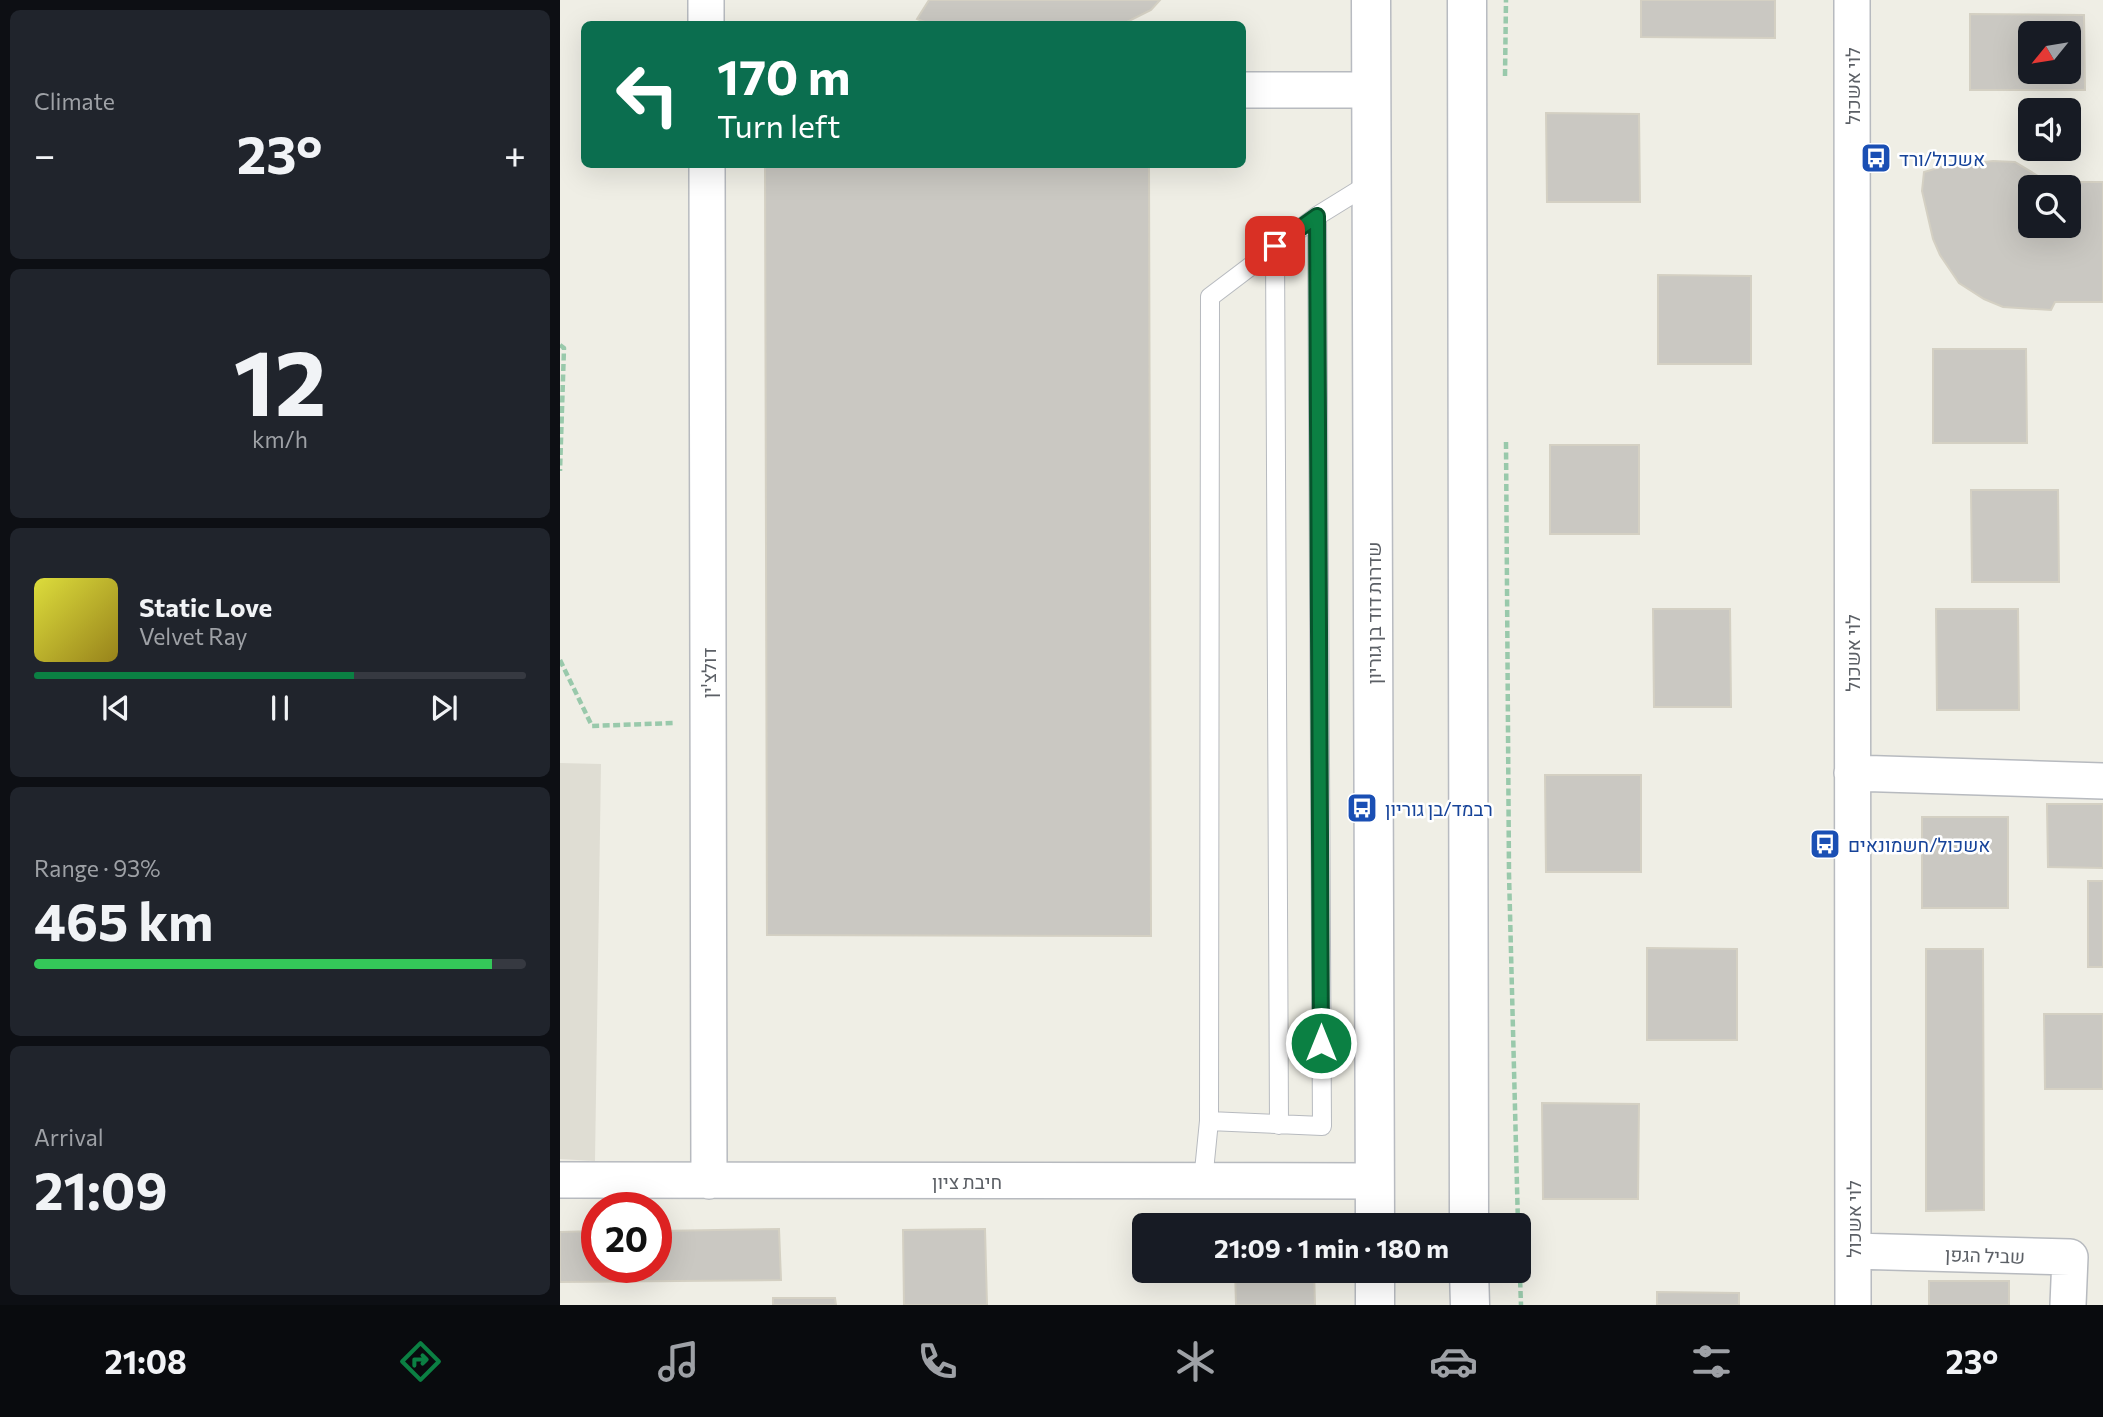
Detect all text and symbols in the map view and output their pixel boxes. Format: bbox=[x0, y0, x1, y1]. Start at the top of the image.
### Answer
north arrow bbox=[2018, 21, 2081, 84]
map controls bbox=[2018, 21, 2081, 238]
text: 170 m bbox=[717, 45, 850, 105]
street label: לוי אשכול bbox=[1841, 47, 1864, 125]
icon: left bbox=[602, 49, 693, 140]
text: Climate bbox=[34, 87, 115, 115]
button: sound bbox=[2018, 98, 2081, 161]
text: Turn left bbox=[717, 105, 841, 145]
text: 23° bbox=[237, 121, 323, 185]
text: − bbox=[34, 130, 56, 177]
text: + bbox=[504, 130, 526, 177]
bus stop icon: אשכול/ורד bbox=[1859, 141, 1893, 175]
place label: אשכול/ורד bbox=[1899, 147, 1985, 170]
button: search bbox=[2018, 175, 2081, 238]
pin bbox=[1245, 216, 1305, 276]
icon: arrive bbox=[1256, 227, 1294, 265]
text: 12 bbox=[234, 323, 326, 435]
text: km/h bbox=[252, 425, 308, 453]
street label: שדרות דוד בן גוריון bbox=[1362, 542, 1385, 684]
text: Static Love bbox=[139, 591, 272, 622]
street label: לוי אשכול bbox=[1841, 614, 1864, 692]
text: Velvet Ray bbox=[139, 622, 247, 650]
street label: דולצ'ין bbox=[697, 648, 720, 698]
icon: previous bbox=[97, 689, 135, 727]
icon: pause bbox=[261, 689, 299, 727]
icon: next bbox=[425, 689, 463, 727]
bus stop icon: רבמד/בן גוריון bbox=[1345, 791, 1379, 825]
place label: רבמד/בן גוריון bbox=[1385, 797, 1493, 820]
bus stop icon: אשכול/חשמונאים bbox=[1808, 827, 1842, 861]
place label: אשכול/חשמונאים bbox=[1848, 833, 1990, 856]
text: Range · 93% bbox=[34, 854, 160, 882]
text: 465 km bbox=[34, 888, 213, 952]
position arrow bbox=[1284, 1006, 1358, 1080]
text: Arrival bbox=[34, 1123, 104, 1151]
text: 21:09 bbox=[34, 1157, 168, 1221]
street label: חיבת ציון bbox=[932, 1170, 1002, 1193]
street label: לוי אשכול bbox=[1842, 1180, 1865, 1258]
speed limit sign: 20 bbox=[581, 1192, 672, 1283]
text: 21:09 · 1 min · 180 m bbox=[1214, 1232, 1449, 1263]
street label: שביל הגפן bbox=[1945, 1242, 2025, 1268]
icon: directions bbox=[396, 1337, 445, 1386]
icon: music bbox=[654, 1337, 703, 1386]
icon: phone bbox=[913, 1337, 962, 1386]
icon: climate bbox=[1171, 1337, 1220, 1386]
icon: car bbox=[1429, 1337, 1478, 1386]
icon: filters bbox=[1687, 1337, 1736, 1386]
text: 21:08 bbox=[105, 1341, 187, 1381]
text: 23° bbox=[1945, 1341, 1998, 1381]

